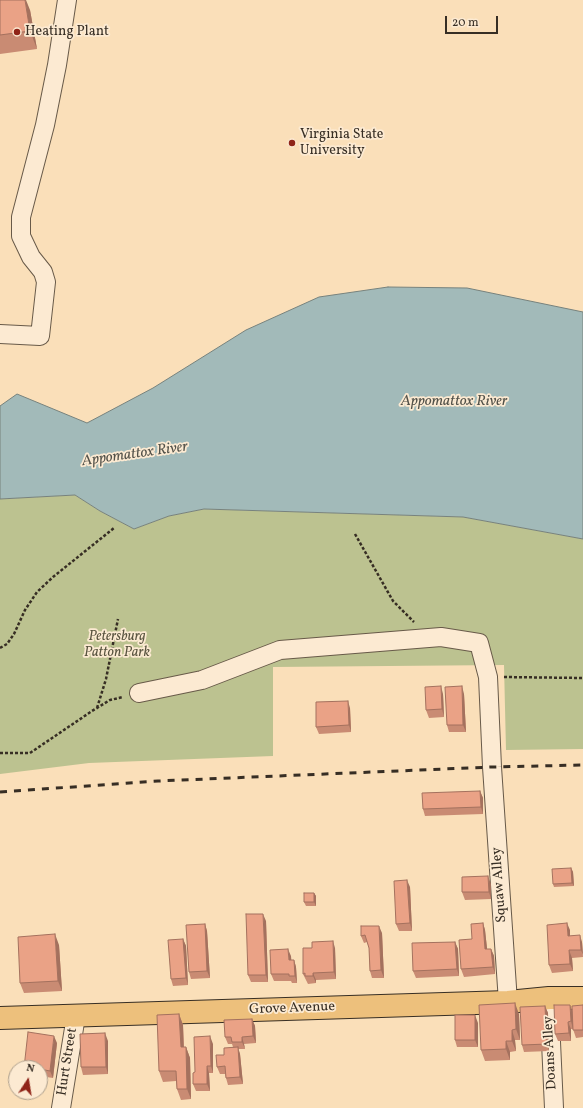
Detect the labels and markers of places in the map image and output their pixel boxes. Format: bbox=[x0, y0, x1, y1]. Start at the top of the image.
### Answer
place label: Heating Plant bbox=[25, 24, 109, 40]
marker: Heating Plant bbox=[12, 27, 22, 37]
place label: Virginia State University bbox=[300, 127, 384, 160]
marker: Virginia State University bbox=[287, 138, 297, 148]

